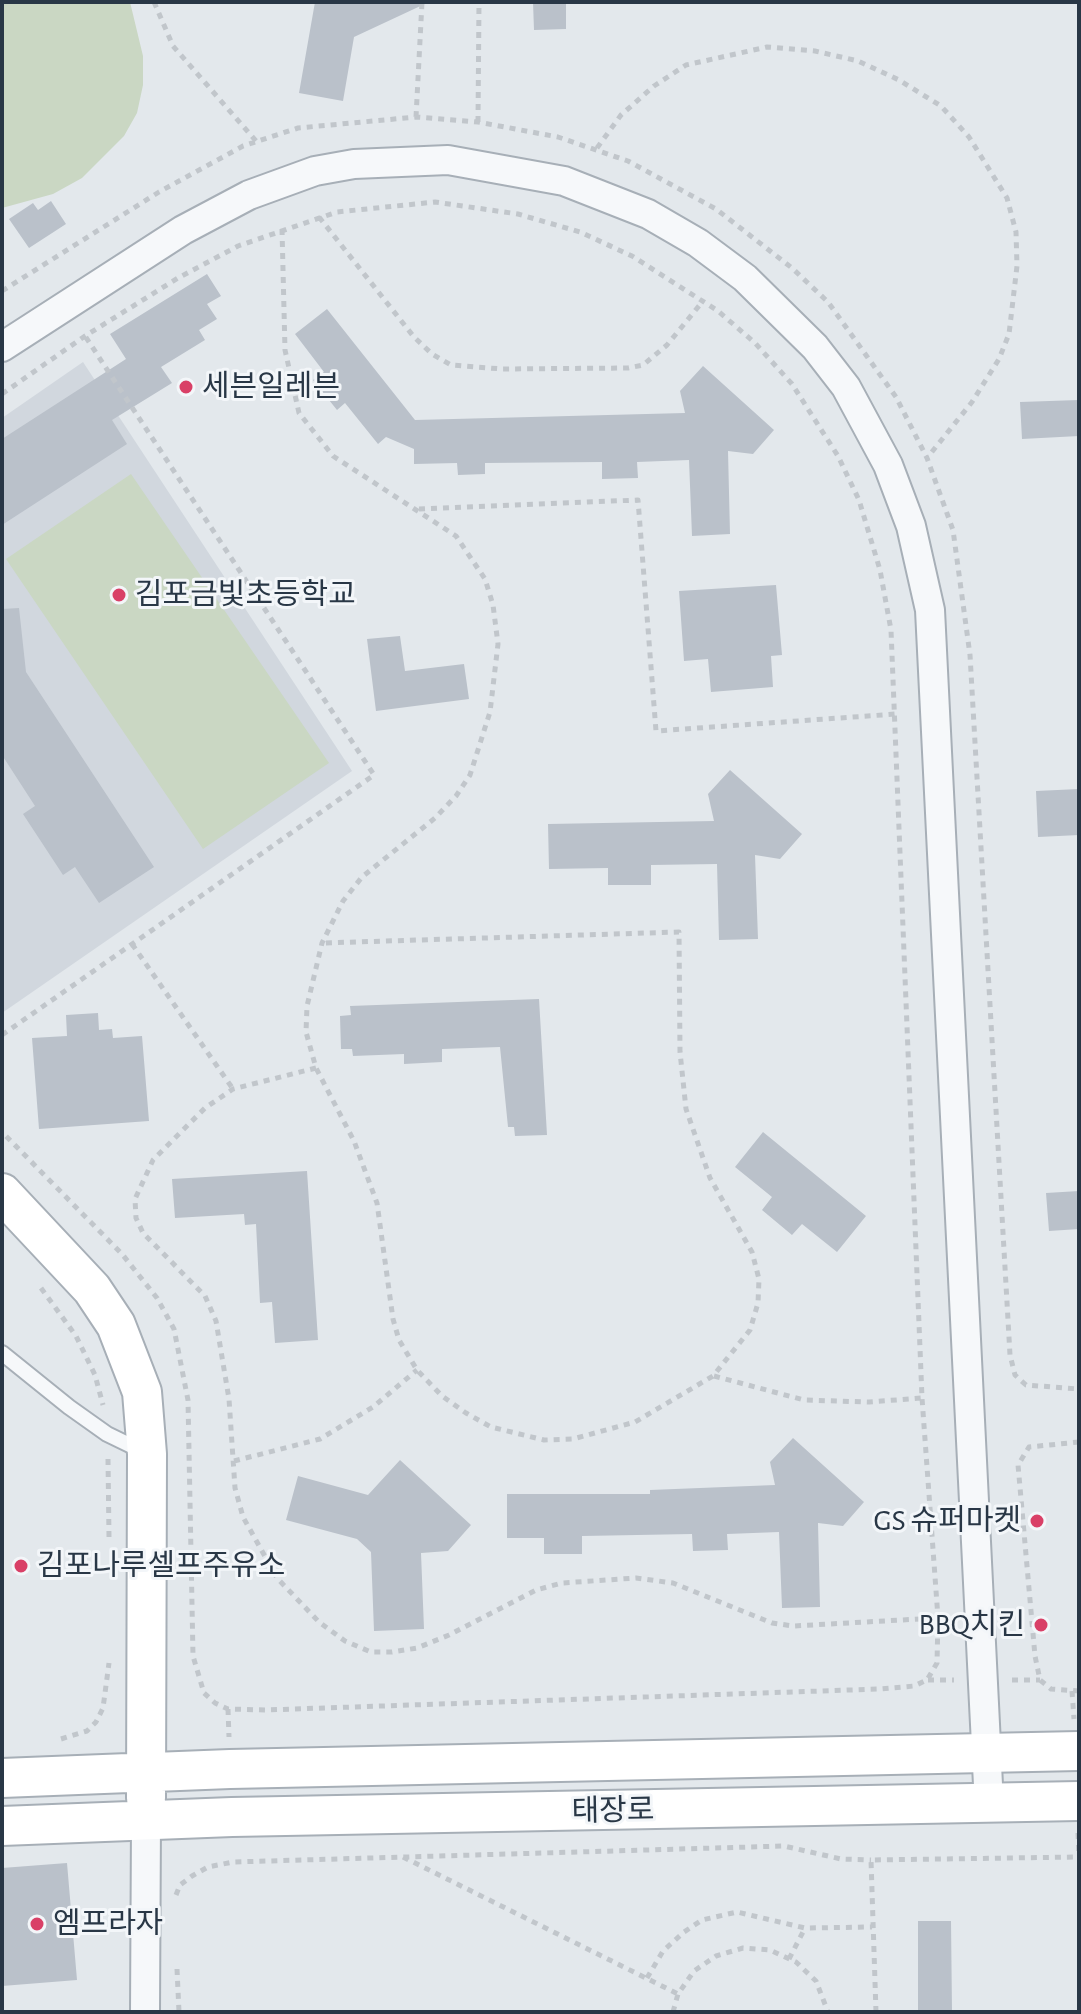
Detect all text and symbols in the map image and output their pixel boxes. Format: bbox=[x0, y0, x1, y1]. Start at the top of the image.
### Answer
place label: 세븐일레븐 bbox=[202, 369, 340, 405]
marker: 세븐일레븐 bbox=[177, 378, 195, 396]
place label: 김포금빛초등학교 bbox=[135, 577, 356, 613]
marker: 김포금빛초등학교 bbox=[110, 586, 128, 604]
place label: GS 슈퍼마켓 bbox=[873, 1503, 1021, 1539]
marker: GS 슈퍼마켓 bbox=[1028, 1512, 1046, 1530]
place label: 김포나루셀프주유소 bbox=[37, 1548, 285, 1584]
marker: 김포나루셀프주유소 bbox=[12, 1557, 30, 1575]
place label: BBQ치킨 bbox=[918, 1607, 1025, 1643]
marker: BBQ치킨 bbox=[1032, 1616, 1050, 1634]
street label: 태장로 bbox=[571, 1792, 655, 1830]
place label: 엠프라자 bbox=[53, 1906, 163, 1942]
marker: 엠프라자 bbox=[28, 1915, 46, 1933]

